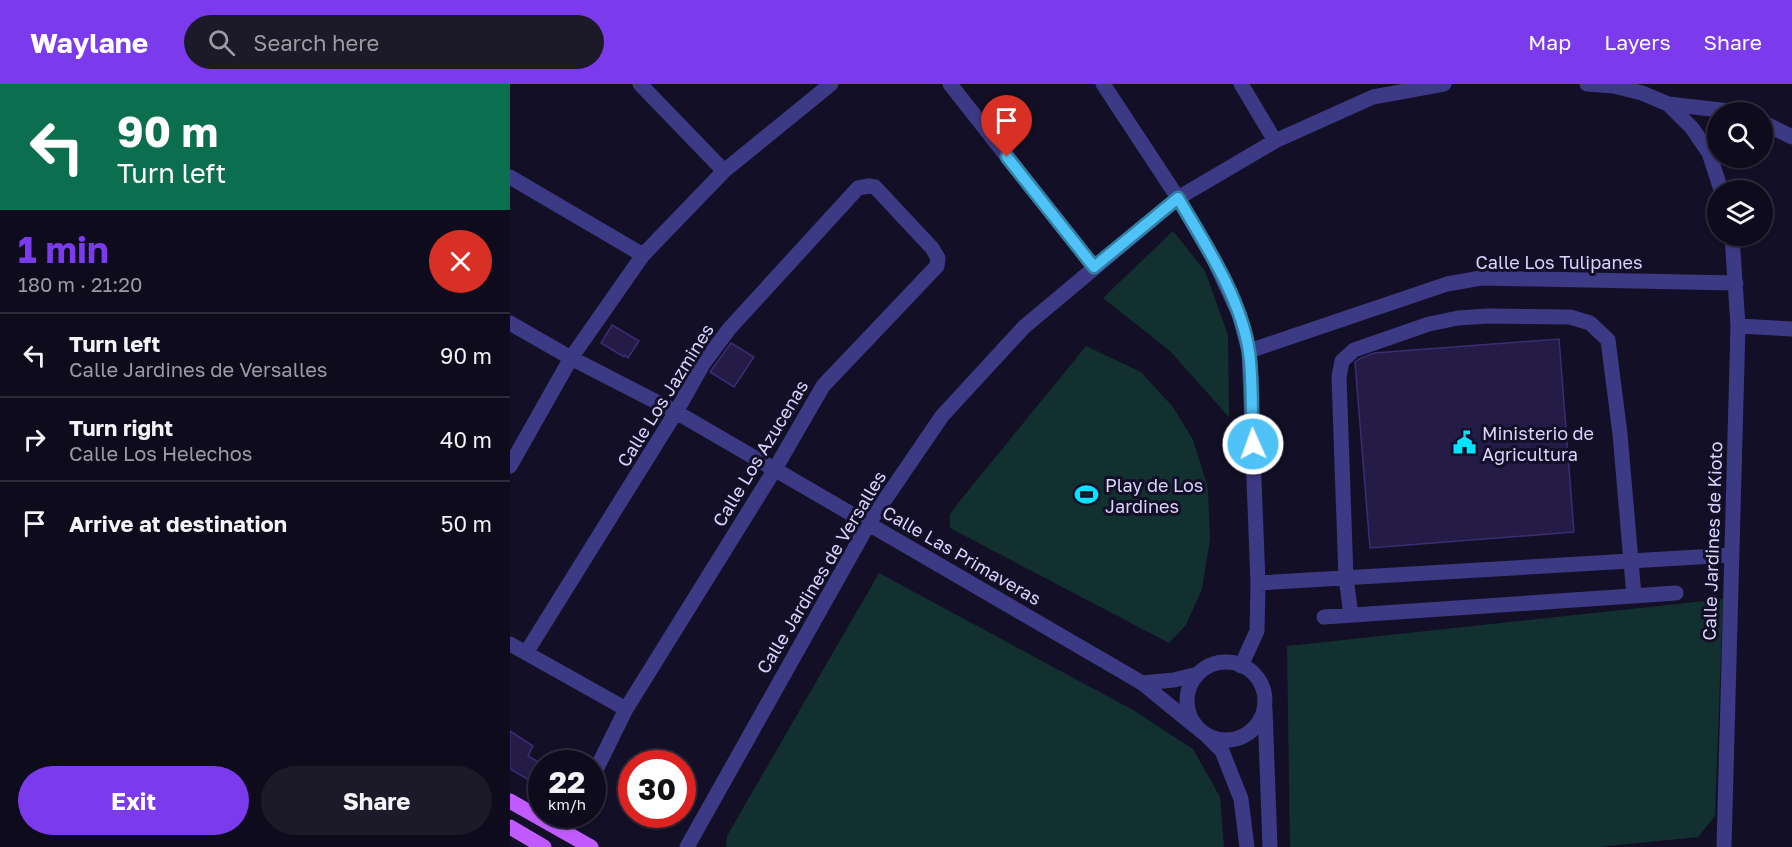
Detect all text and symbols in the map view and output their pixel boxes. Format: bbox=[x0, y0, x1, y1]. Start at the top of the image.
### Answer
search box bbox=[184, 15, 604, 69]
text: Waylane bbox=[30, 26, 148, 59]
icon: search bbox=[205, 26, 238, 59]
text: Search here bbox=[253, 29, 379, 56]
text: Map bbox=[1528, 29, 1571, 55]
text: Layers bbox=[1604, 29, 1671, 55]
text: Share bbox=[1704, 29, 1762, 55]
pin bbox=[981, 95, 1032, 157]
map controls bbox=[1707, 102, 1773, 246]
button: search bbox=[1707, 102, 1773, 168]
icon: arrive bbox=[990, 104, 1023, 137]
text: 90 m bbox=[117, 106, 218, 156]
icon: left bbox=[18, 108, 96, 186]
text: Turn left bbox=[117, 157, 226, 189]
button: layers bbox=[1707, 180, 1773, 246]
text: 1 min bbox=[18, 228, 109, 271]
button: close bbox=[429, 230, 492, 293]
street label: Calle Los Tulipanes bbox=[1476, 251, 1642, 273]
text: 180 m · 21:20 bbox=[18, 272, 142, 296]
street label: Calle Los Jazmines bbox=[612, 319, 718, 471]
text: Turn left bbox=[69, 330, 160, 357]
icon: left bbox=[18, 339, 51, 372]
text: 90 m bbox=[440, 342, 492, 369]
text: Calle Jardines de Versalles bbox=[69, 357, 327, 381]
street label: Calle Los Azucenas bbox=[708, 376, 812, 530]
position arrow bbox=[1221, 412, 1285, 476]
text: Turn right bbox=[69, 414, 173, 441]
place label: Ministerio de Agricultura bbox=[1482, 422, 1594, 465]
icon: right bbox=[18, 423, 51, 456]
text: 40 m bbox=[440, 426, 492, 453]
public building icon: Ministerio de Agricultura bbox=[1451, 430, 1477, 456]
text: Calle Los Helechos bbox=[69, 441, 252, 465]
street label: Calle Jardines de Kioto bbox=[1698, 441, 1726, 641]
street label: Calle Jardines de Versalles bbox=[752, 467, 890, 677]
place label: Play de Los Jardines bbox=[1105, 474, 1203, 517]
sports icon: Play de Los Jardines bbox=[1074, 482, 1100, 508]
street label: Calle Las Primaveras bbox=[879, 501, 1045, 609]
icon: arrive bbox=[18, 507, 51, 540]
text: Arrive at destination bbox=[69, 510, 287, 537]
text: 50 m bbox=[441, 510, 492, 537]
speed limit sign: 30 bbox=[618, 750, 696, 828]
text: 22 bbox=[549, 764, 585, 800]
button: Exit bbox=[18, 766, 249, 835]
button: Share bbox=[261, 766, 492, 835]
text: km/h bbox=[548, 795, 586, 813]

